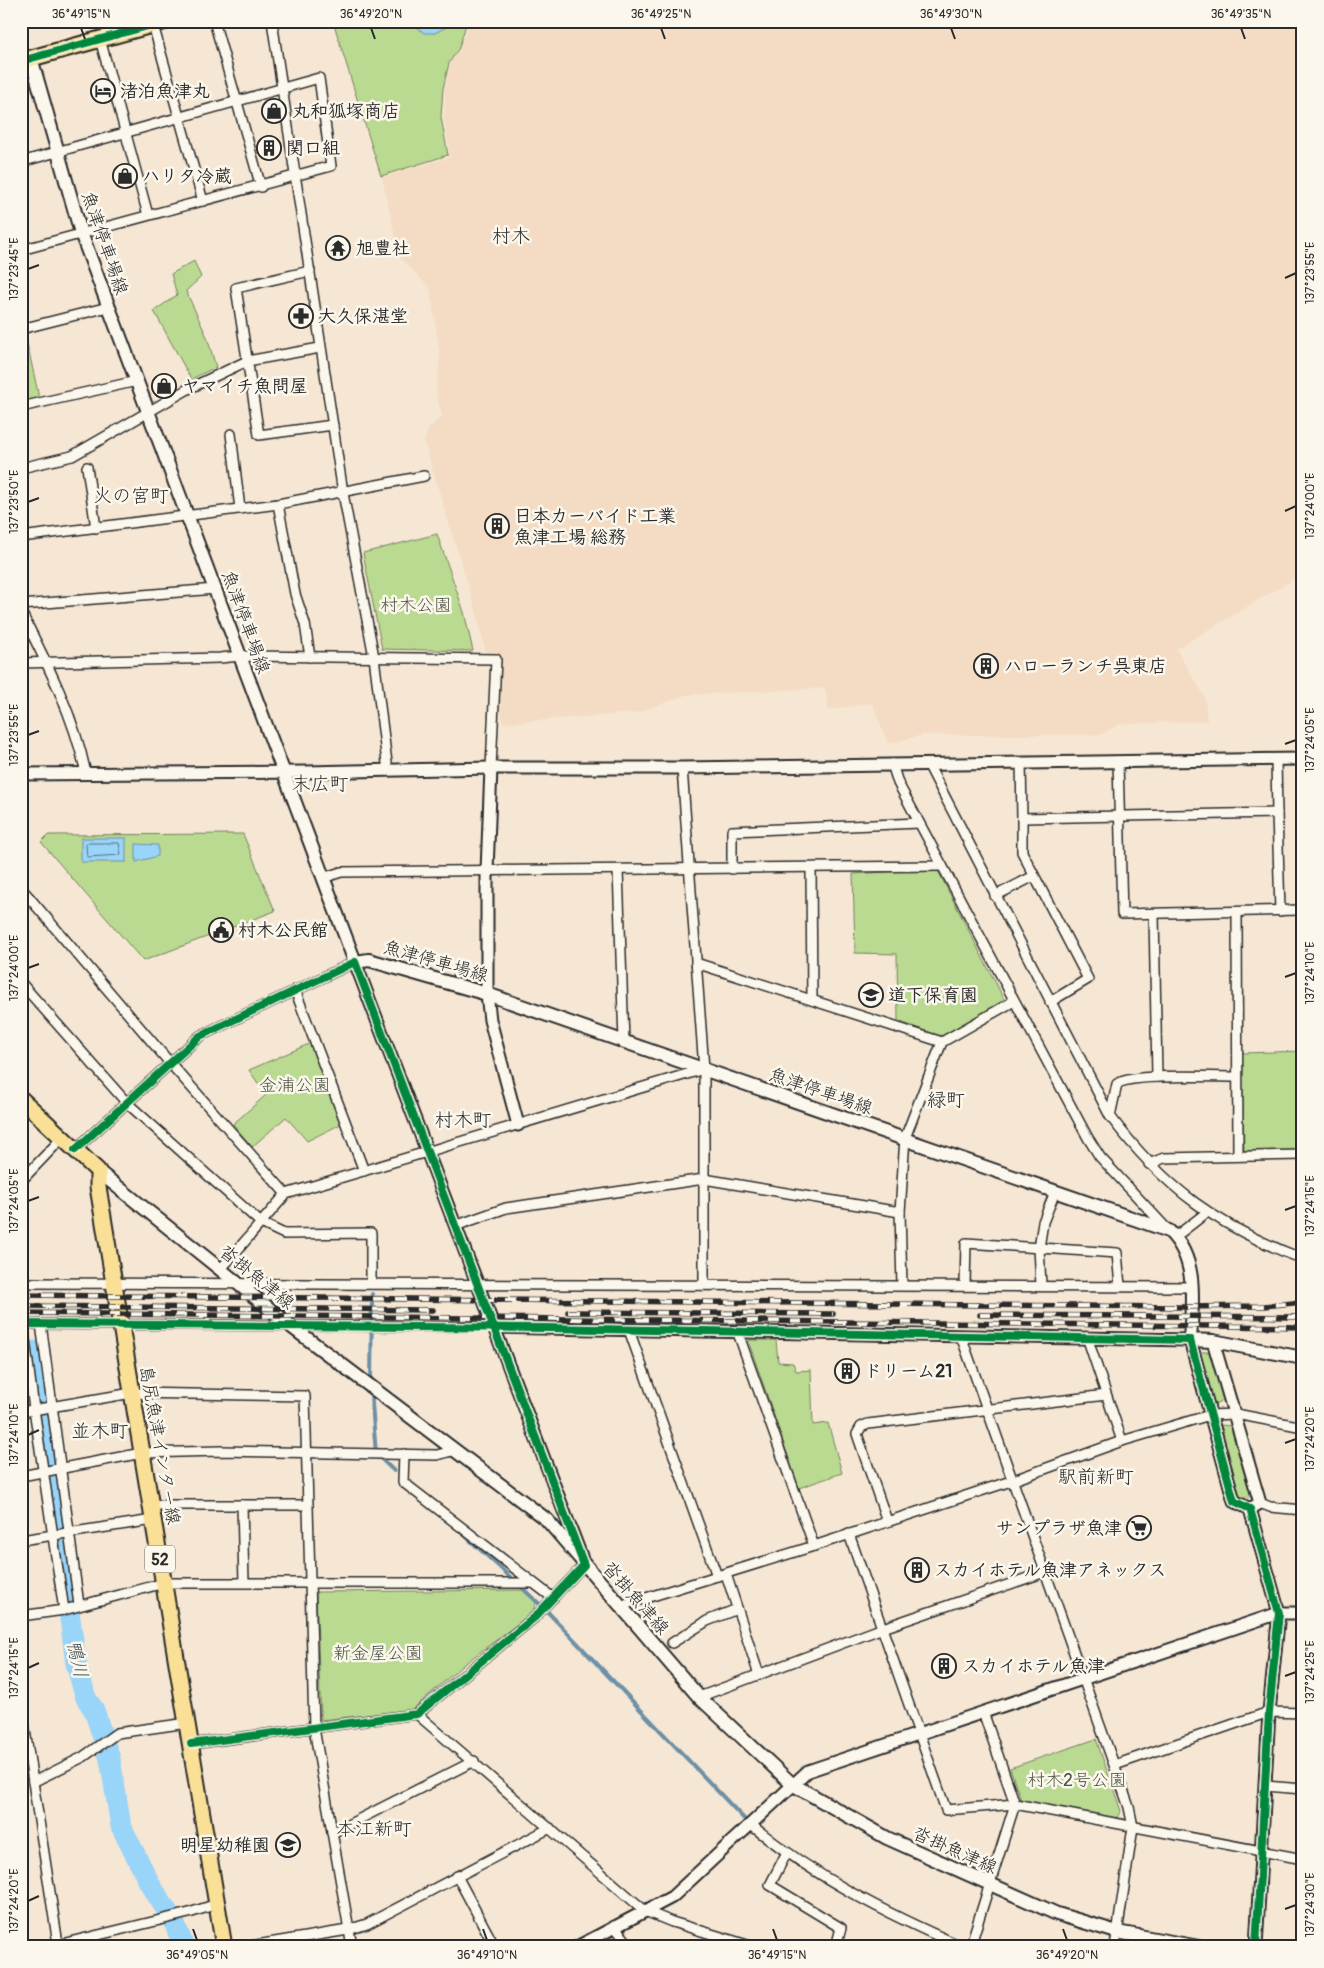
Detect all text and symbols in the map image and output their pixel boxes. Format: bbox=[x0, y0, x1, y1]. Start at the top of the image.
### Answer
text: 36°49'15"N bbox=[52, 7, 110, 22]
text: 36°49'20"N bbox=[340, 7, 402, 22]
text: 36°49'25"N bbox=[631, 7, 691, 22]
text: 36°49'30"N bbox=[920, 7, 982, 22]
text: 36°49'35"N bbox=[1211, 7, 1271, 22]
hotel icon: 渚泊魚津丸 bbox=[90, 78, 116, 104]
place label: 渚泊魚津丸 bbox=[120, 80, 210, 103]
shop icon: 丸和狐塚商店 bbox=[261, 98, 287, 124]
place label: 丸和狐塚商店 bbox=[292, 100, 400, 123]
building icon: 関口組 bbox=[256, 135, 282, 161]
place label: 関口組 bbox=[286, 137, 340, 160]
shop icon: ハリタ冷蔵 bbox=[112, 163, 138, 189]
place label: ハリタ冷蔵 bbox=[142, 165, 232, 188]
street label: 魚津停車場線 bbox=[76, 188, 133, 298]
district label: 村木 bbox=[492, 224, 530, 248]
temple icon: 旭豊社 bbox=[325, 235, 351, 261]
place label: 旭豊社 bbox=[356, 237, 410, 260]
text: 137°23'45"E bbox=[7, 238, 22, 301]
text: 137°23'55"E bbox=[1303, 242, 1318, 304]
pharmacy icon: 大久保湛堂 bbox=[288, 303, 314, 329]
place label: 大久保湛堂 bbox=[318, 305, 408, 328]
shop icon: ヤマイチ魚問屋 bbox=[151, 373, 177, 399]
place label: ヤマイチ魚問屋 bbox=[182, 375, 308, 398]
text: 137°23'50"E bbox=[7, 470, 22, 534]
text: 137°24'00"E bbox=[1303, 473, 1318, 539]
district label: 火の宮町 bbox=[93, 484, 169, 508]
place label: 日本カーバイド工業 魚津工場 総務 bbox=[514, 505, 676, 549]
building icon: 日本カーバイド工業 魚津工場 総務 bbox=[484, 513, 510, 539]
street label: 魚津停車場線 bbox=[216, 567, 275, 677]
park label: 村木公園 bbox=[380, 594, 452, 617]
building icon: ハローランチ呉東店 bbox=[973, 653, 999, 679]
place label: ハローランチ呉東店 bbox=[1004, 655, 1167, 678]
text: 137°23'55"E bbox=[7, 704, 22, 766]
text: 137°24'05"E bbox=[1303, 708, 1318, 772]
district label: 末広町 bbox=[291, 772, 349, 796]
public building icon: 村木公民館 bbox=[208, 917, 234, 943]
place label: 村木公民館 bbox=[238, 919, 328, 942]
text: 137°24'00"E bbox=[7, 935, 22, 1001]
street label: 魚津停車場線 bbox=[381, 936, 491, 987]
text: 137°24'10"E bbox=[1303, 941, 1318, 1005]
school or university icon: 道下保育園 bbox=[858, 982, 884, 1008]
place label: 道下保育園 bbox=[888, 984, 978, 1007]
street label: 魚津停車場線 bbox=[766, 1063, 876, 1120]
park label: 金浦公園 bbox=[259, 1074, 331, 1097]
district label: 緑町 bbox=[927, 1088, 965, 1112]
district label: 村木町 bbox=[434, 1108, 492, 1132]
text: 137°24'05"E bbox=[7, 1169, 22, 1233]
text: 137°24'15"E bbox=[1303, 1175, 1318, 1237]
street label: 沓掛魚津線 bbox=[214, 1240, 299, 1315]
building icon: ドリーム21 bbox=[834, 1358, 860, 1384]
place label: ドリーム21 bbox=[864, 1360, 952, 1383]
street label: 島尻魚津インター線 bbox=[134, 1364, 185, 1526]
text: 137°24'10"E bbox=[7, 1403, 22, 1467]
text: 137°24'20"E bbox=[1303, 1406, 1318, 1472]
district label: 並木町 bbox=[71, 1419, 129, 1443]
district label: 駅前新町 bbox=[1058, 1465, 1134, 1489]
supermarket icon: サンプラザ魚津 bbox=[1126, 1515, 1152, 1541]
place label: サンプラザ魚津 bbox=[996, 1517, 1122, 1540]
road number: 52 bbox=[145, 1546, 175, 1572]
street label: 沓掛魚津線 bbox=[597, 1557, 674, 1640]
building icon: スカイホテル魚津アネックス bbox=[904, 1557, 930, 1583]
place label: スカイホテル魚津アネックス bbox=[934, 1559, 1166, 1582]
text: 137°24'15"E bbox=[7, 1637, 22, 1699]
water label: 鴨川 bbox=[61, 1638, 93, 1680]
text: 137°24'25"E bbox=[1303, 1640, 1318, 1704]
park label: 新金屋公園 bbox=[333, 1642, 423, 1665]
building icon: スカイホテル魚津 bbox=[931, 1653, 957, 1679]
place label: スカイホテル魚津 bbox=[962, 1655, 1105, 1678]
park label: 村木2号公園 bbox=[1027, 1769, 1127, 1792]
district label: 本江新町 bbox=[336, 1817, 412, 1841]
street label: 沓掛魚津線 bbox=[909, 1822, 1001, 1879]
school or university icon: 明星幼稚園 bbox=[275, 1832, 301, 1858]
place label: 明星幼稚園 bbox=[180, 1834, 270, 1857]
text: 137°24'20"E bbox=[7, 1868, 22, 1934]
text: 137°24'30"E bbox=[1303, 1872, 1318, 1938]
text: 36°49'05"N bbox=[166, 1948, 228, 1963]
text: 36°49'10"N bbox=[457, 1948, 517, 1963]
text: 36°49'15"N bbox=[748, 1948, 806, 1963]
text: 36°49'20"N bbox=[1036, 1948, 1098, 1963]

